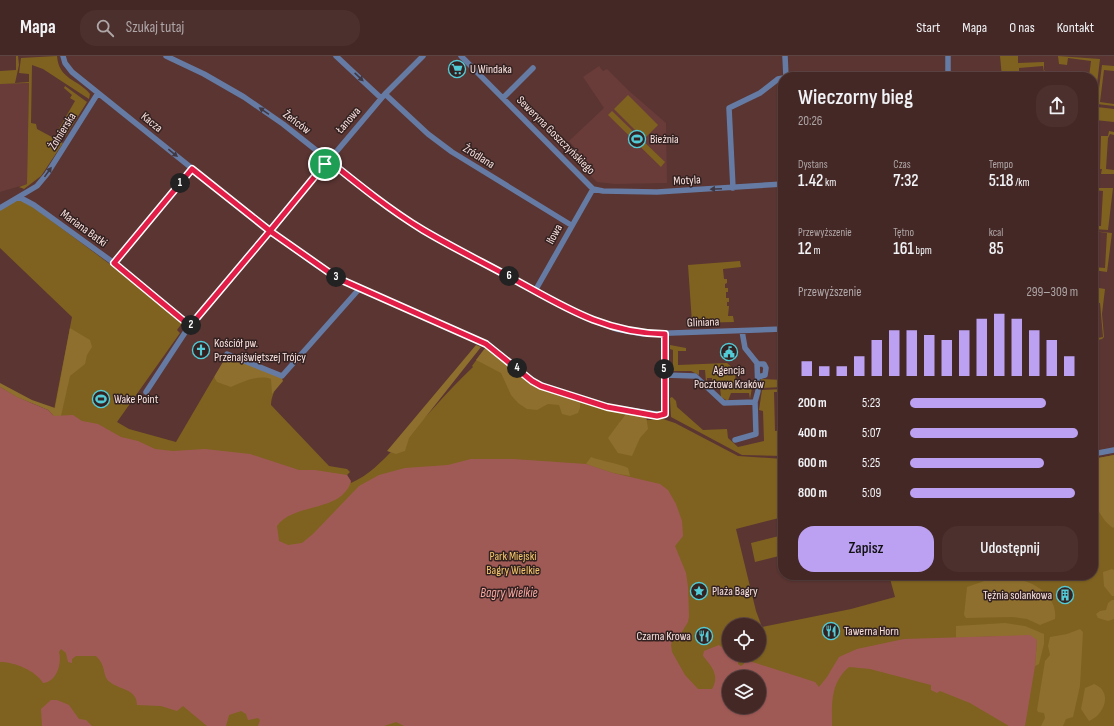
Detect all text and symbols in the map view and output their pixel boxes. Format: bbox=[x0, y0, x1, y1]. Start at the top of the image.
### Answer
search box bbox=[80, 10, 360, 46]
text: Mapa bbox=[20, 16, 56, 39]
icon: search bbox=[94, 17, 116, 39]
text: Szukaj tutaj bbox=[126, 18, 184, 37]
text: Start bbox=[916, 19, 940, 36]
text: Mapa bbox=[962, 19, 987, 36]
text: O nas bbox=[1009, 19, 1035, 36]
text: Kontakt bbox=[1057, 19, 1094, 36]
supermarket icon: U Windaka bbox=[447, 59, 467, 79]
place label: U Windaka bbox=[470, 62, 512, 77]
one-way arrow bbox=[354, 72, 364, 82]
text: Wieczorny bieg bbox=[798, 84, 913, 111]
button: share bbox=[1036, 85, 1078, 127]
street label: Seweryna Goszczyńskiego bbox=[513, 93, 598, 178]
street label: Łanowa bbox=[332, 104, 364, 137]
one-way arrow bbox=[259, 107, 269, 115]
street label: Żeńców bbox=[280, 107, 314, 138]
street label: Kacza bbox=[138, 109, 166, 136]
street label: Żołnierska bbox=[45, 110, 80, 153]
text: 20:26 bbox=[798, 113, 823, 129]
sports icon: Bieżnia bbox=[627, 129, 647, 149]
place label: Bieżnia bbox=[650, 132, 679, 147]
street label: Źródlana bbox=[460, 141, 498, 172]
pin bbox=[308, 147, 342, 181]
one-way arrow bbox=[167, 148, 178, 157]
icon: arrive bbox=[314, 153, 336, 175]
text: Dystans bbox=[798, 158, 828, 171]
text: Czas bbox=[893, 158, 911, 171]
text: Tempo bbox=[989, 158, 1013, 171]
one-way arrow bbox=[44, 167, 52, 177]
text: 1.42 bbox=[798, 171, 823, 191]
text: 7:32 bbox=[893, 171, 919, 191]
text: 5:18 bbox=[989, 171, 1014, 191]
street label: Motyla bbox=[673, 172, 701, 189]
pin: 1 bbox=[170, 173, 190, 193]
text: 1 bbox=[178, 176, 182, 189]
text: km bbox=[823, 176, 836, 189]
text: /km bbox=[1014, 176, 1030, 189]
one-way arrow bbox=[710, 186, 722, 193]
street label: Mariana Batki bbox=[57, 206, 110, 250]
street label: Iłowa bbox=[543, 221, 566, 247]
text: Przewyższenie bbox=[798, 226, 852, 239]
text: Tętno bbox=[893, 226, 914, 239]
text: kcal bbox=[989, 226, 1003, 239]
text: 12 bbox=[798, 239, 812, 259]
text: 161 bbox=[893, 239, 914, 259]
text: 85 bbox=[989, 239, 1004, 259]
text: m bbox=[812, 244, 821, 257]
text: bpm bbox=[914, 244, 932, 257]
pin: 6 bbox=[499, 266, 519, 286]
pin: 3 bbox=[326, 267, 346, 287]
text: 6 bbox=[506, 269, 512, 282]
text: 3 bbox=[334, 270, 338, 283]
text: Przewyższenie bbox=[798, 284, 861, 300]
text: 299–309 m bbox=[1026, 284, 1078, 300]
street label: Gliniana bbox=[687, 314, 720, 331]
pin: 2 bbox=[181, 315, 201, 335]
text: 2 bbox=[189, 318, 193, 331]
place label: Kościół pw. Przenajświętszej Trójcy bbox=[214, 336, 306, 365]
church icon: Kościół pw. Przenajświętszej Trójcy bbox=[191, 340, 211, 360]
public building icon: Agencja Pocztowa Kraków bbox=[719, 342, 739, 362]
pin: 4 bbox=[507, 358, 527, 378]
pin: 5 bbox=[654, 359, 674, 379]
text: 4 bbox=[514, 361, 520, 374]
text: 5 bbox=[662, 362, 666, 375]
place label: Agencja Pocztowa Kraków bbox=[694, 363, 764, 392]
sports icon: Wake Point bbox=[91, 389, 111, 409]
place label: Wake Point bbox=[114, 392, 159, 407]
text: 200 m bbox=[798, 395, 827, 411]
text: 5:23 bbox=[862, 395, 881, 411]
text: 400 m bbox=[798, 425, 827, 441]
text: 5:07 bbox=[862, 425, 881, 441]
text: 600 m bbox=[798, 455, 827, 471]
text: 5:25 bbox=[862, 455, 880, 471]
text: 800 m bbox=[798, 485, 827, 501]
text: 5:09 bbox=[862, 485, 881, 501]
button: Zapisz bbox=[798, 526, 934, 572]
button: Udostępnij bbox=[942, 526, 1078, 572]
park label: Park Miejski Bagry Wielkie bbox=[486, 549, 540, 578]
place icon: Plaża Bagry bbox=[689, 581, 709, 601]
place label: Plaża Bagry bbox=[712, 584, 758, 599]
water label: Bagry Wielkie bbox=[480, 585, 538, 601]
building icon: Tężnia solankowa bbox=[1055, 585, 1075, 605]
place label: Tężnia solankowa bbox=[983, 588, 1052, 603]
map controls bbox=[722, 618, 766, 714]
button: locate bbox=[722, 618, 766, 662]
restaurant icon: Tawerna Horn bbox=[821, 621, 841, 641]
place label: Tawerna Horn bbox=[844, 624, 899, 639]
restaurant icon: Czarna Krowa bbox=[694, 626, 714, 646]
place label: Czarna Krowa bbox=[636, 629, 691, 644]
button: layers bbox=[722, 670, 766, 714]

